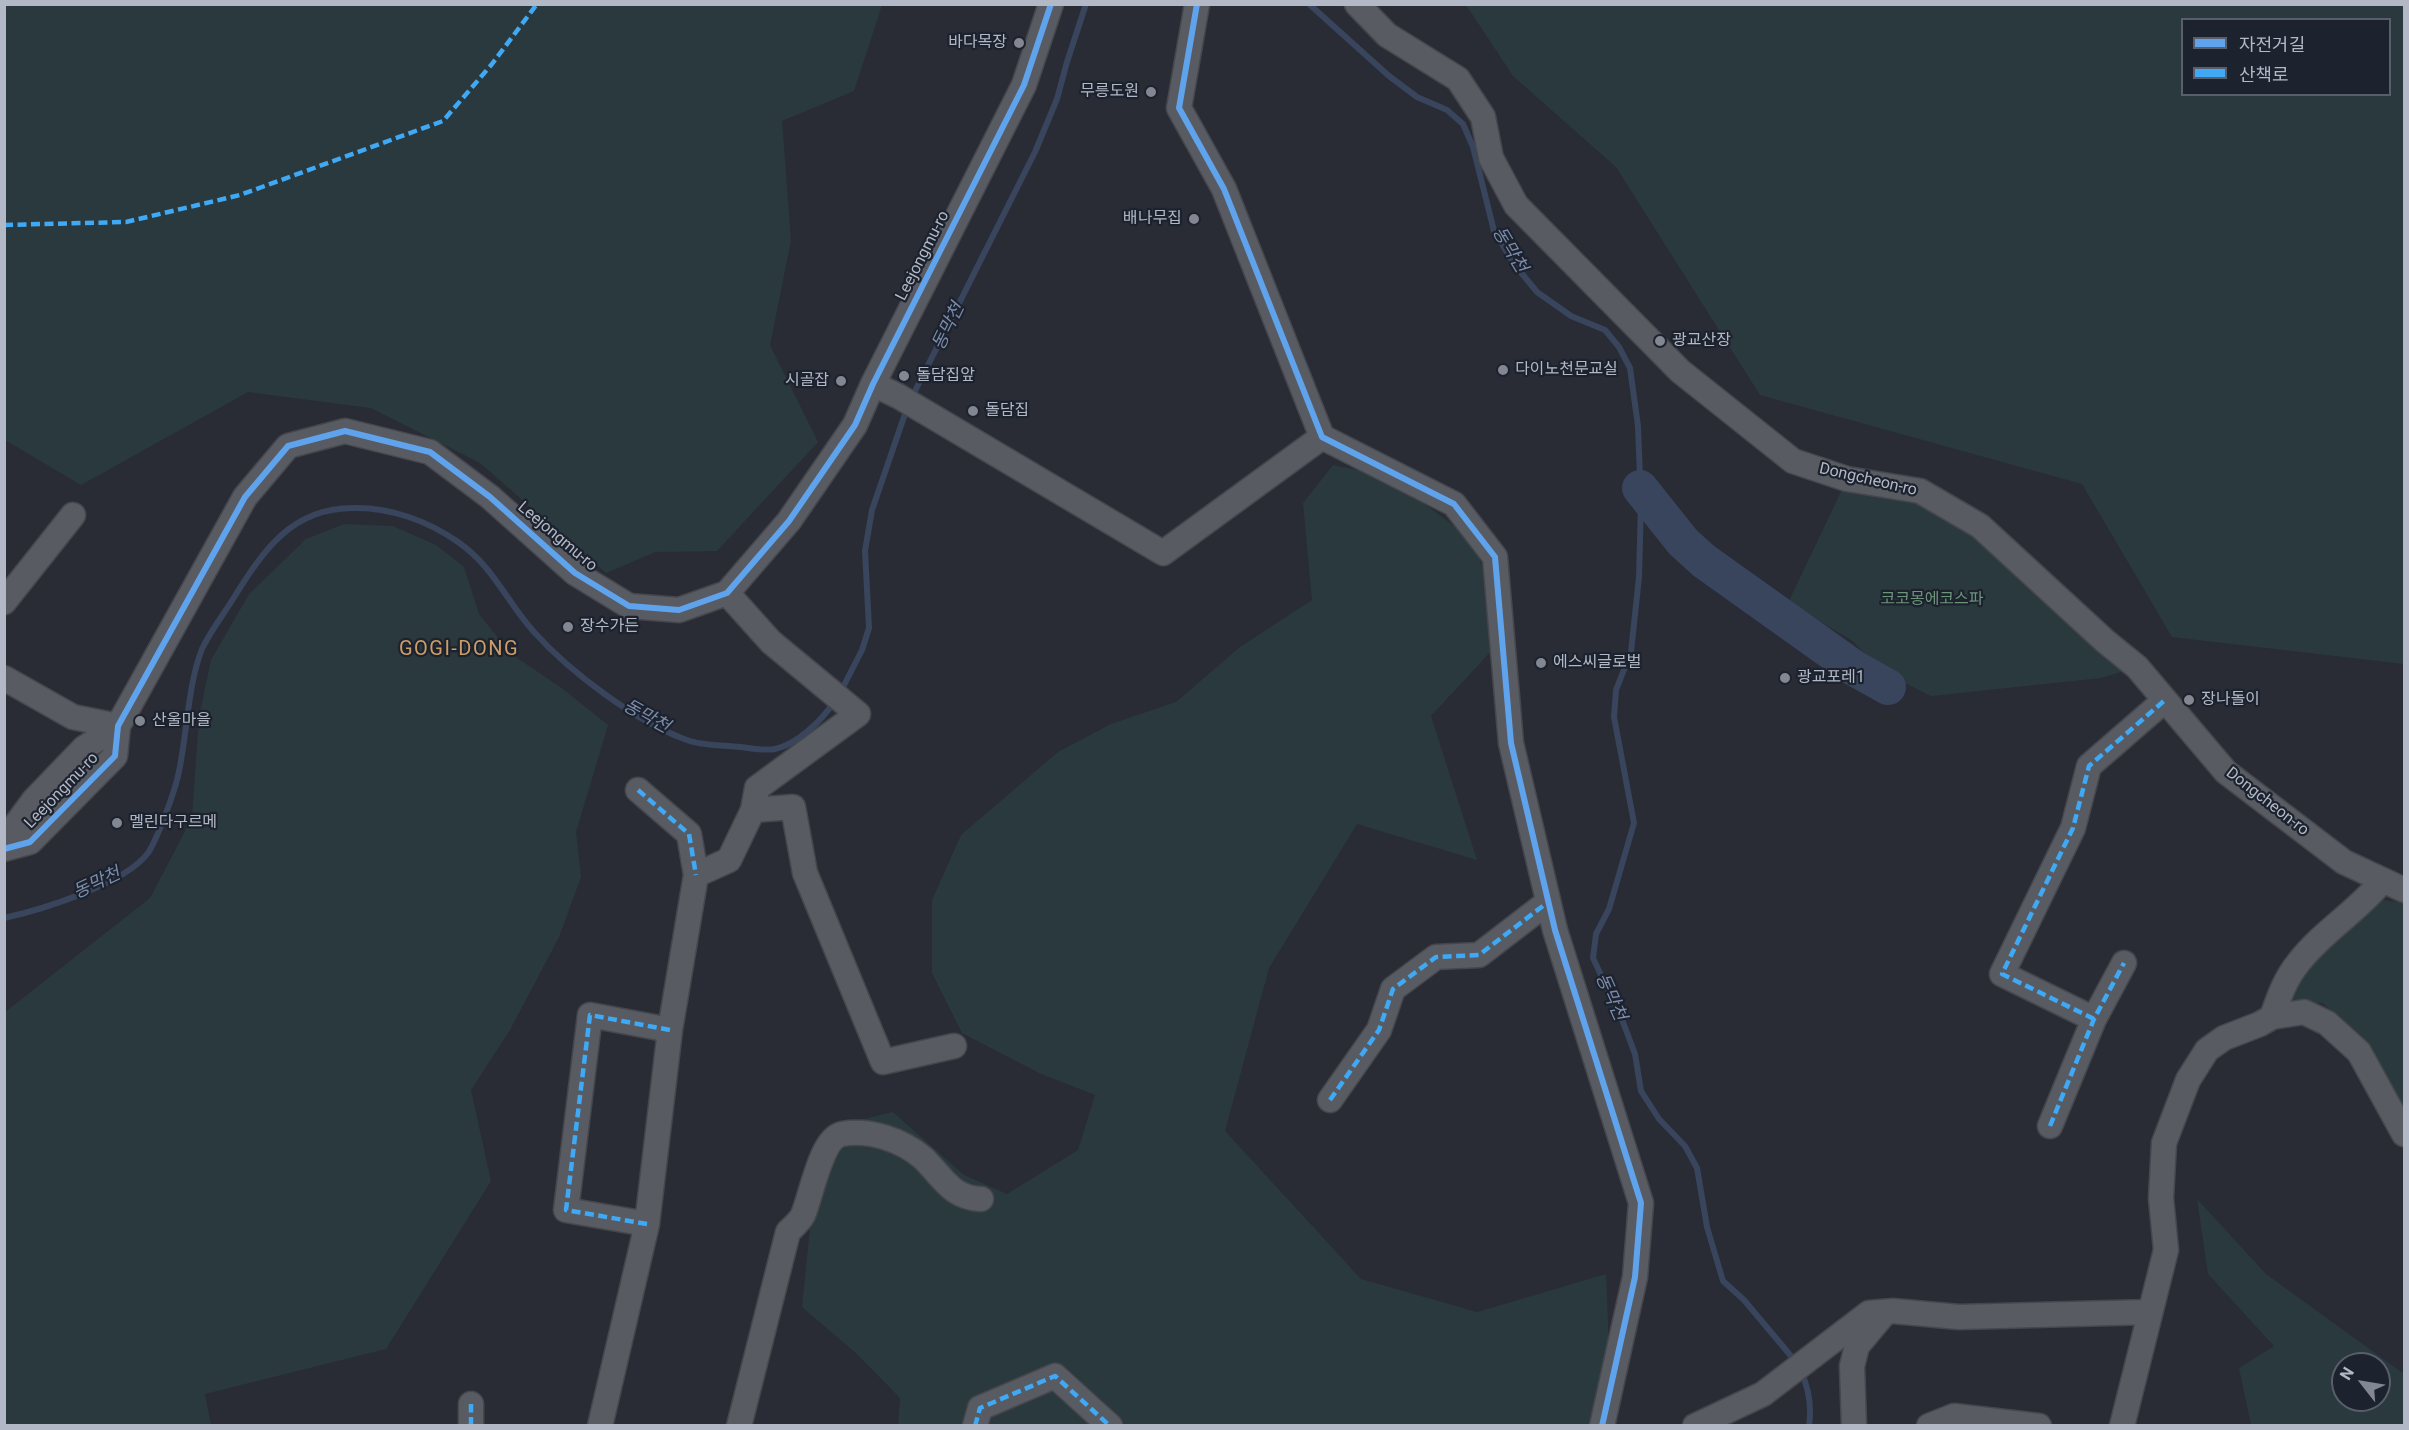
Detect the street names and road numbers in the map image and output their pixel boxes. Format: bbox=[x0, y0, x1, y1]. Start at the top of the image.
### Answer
street label: Leejongmu-ro bbox=[892, 208, 954, 304]
street label: Dongcheon-ro bbox=[1817, 459, 1919, 501]
street label: Leejongmu-ro bbox=[513, 498, 601, 576]
street label: Leejongmu-ro bbox=[21, 749, 103, 833]
street label: Dongcheon-ro bbox=[2222, 764, 2312, 840]

